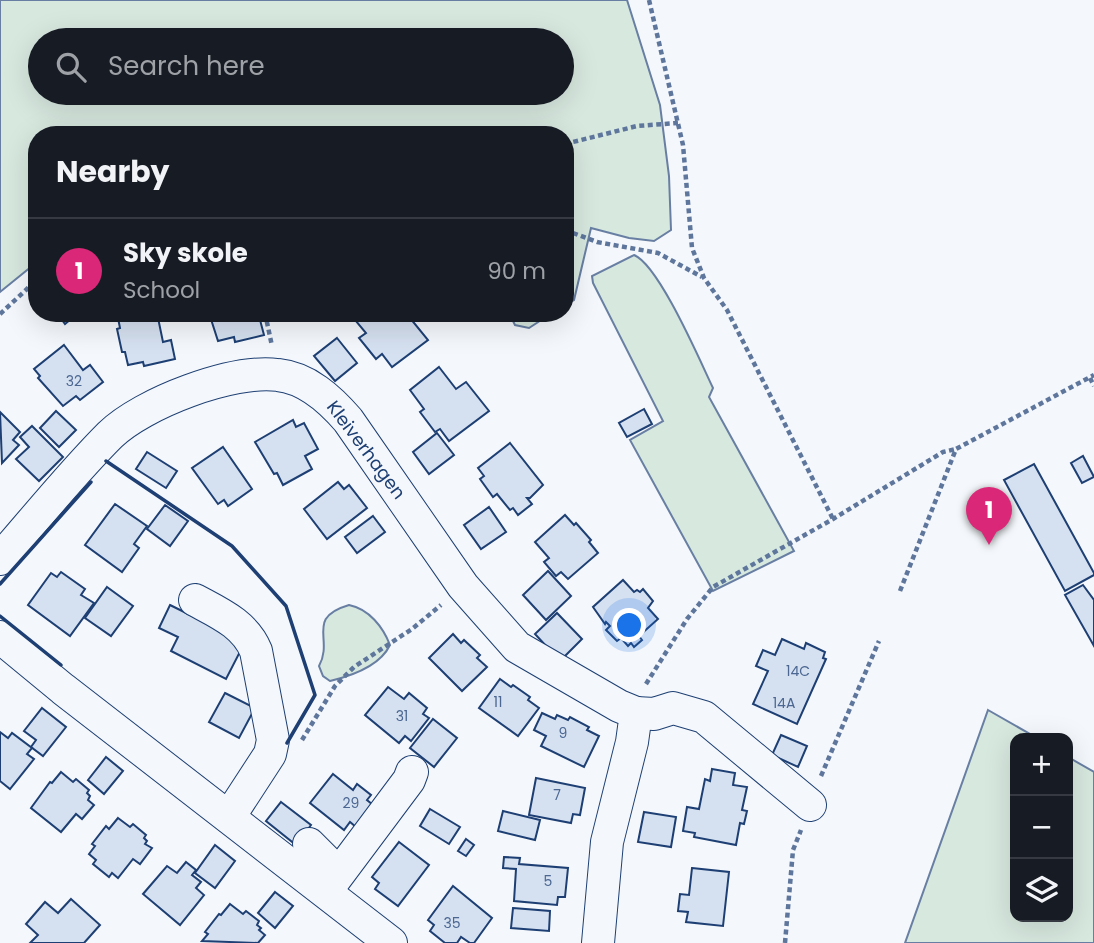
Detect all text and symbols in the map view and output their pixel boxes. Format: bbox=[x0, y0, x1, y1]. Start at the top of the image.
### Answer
search box bbox=[28, 28, 574, 105]
icon: search bbox=[52, 48, 90, 86]
text: Search here bbox=[108, 48, 265, 84]
text: Nearby bbox=[56, 150, 170, 193]
text: Sky skole bbox=[123, 235, 248, 271]
text: 1 bbox=[75, 255, 83, 287]
text: 90 m bbox=[487, 255, 546, 287]
text: School bbox=[123, 274, 200, 306]
house number: 32 bbox=[66, 371, 82, 391]
street label: Kleiverhagen bbox=[321, 395, 412, 504]
pin: 1 bbox=[966, 487, 1012, 545]
your location bbox=[612, 608, 646, 642]
house number: 14C bbox=[786, 661, 810, 681]
house number: 11 bbox=[494, 692, 502, 712]
house number: 14A bbox=[773, 693, 795, 713]
house number: 31 bbox=[396, 706, 408, 726]
house number: 9 bbox=[559, 723, 567, 743]
map controls bbox=[1010, 733, 1073, 922]
button: + bbox=[1010, 733, 1073, 796]
house number: 7 bbox=[553, 785, 561, 805]
house number: 29 bbox=[343, 793, 359, 813]
button: − bbox=[1010, 796, 1073, 859]
button: layers bbox=[1010, 859, 1073, 922]
house number: 5 bbox=[544, 871, 552, 891]
house number: 35 bbox=[443, 913, 461, 933]

